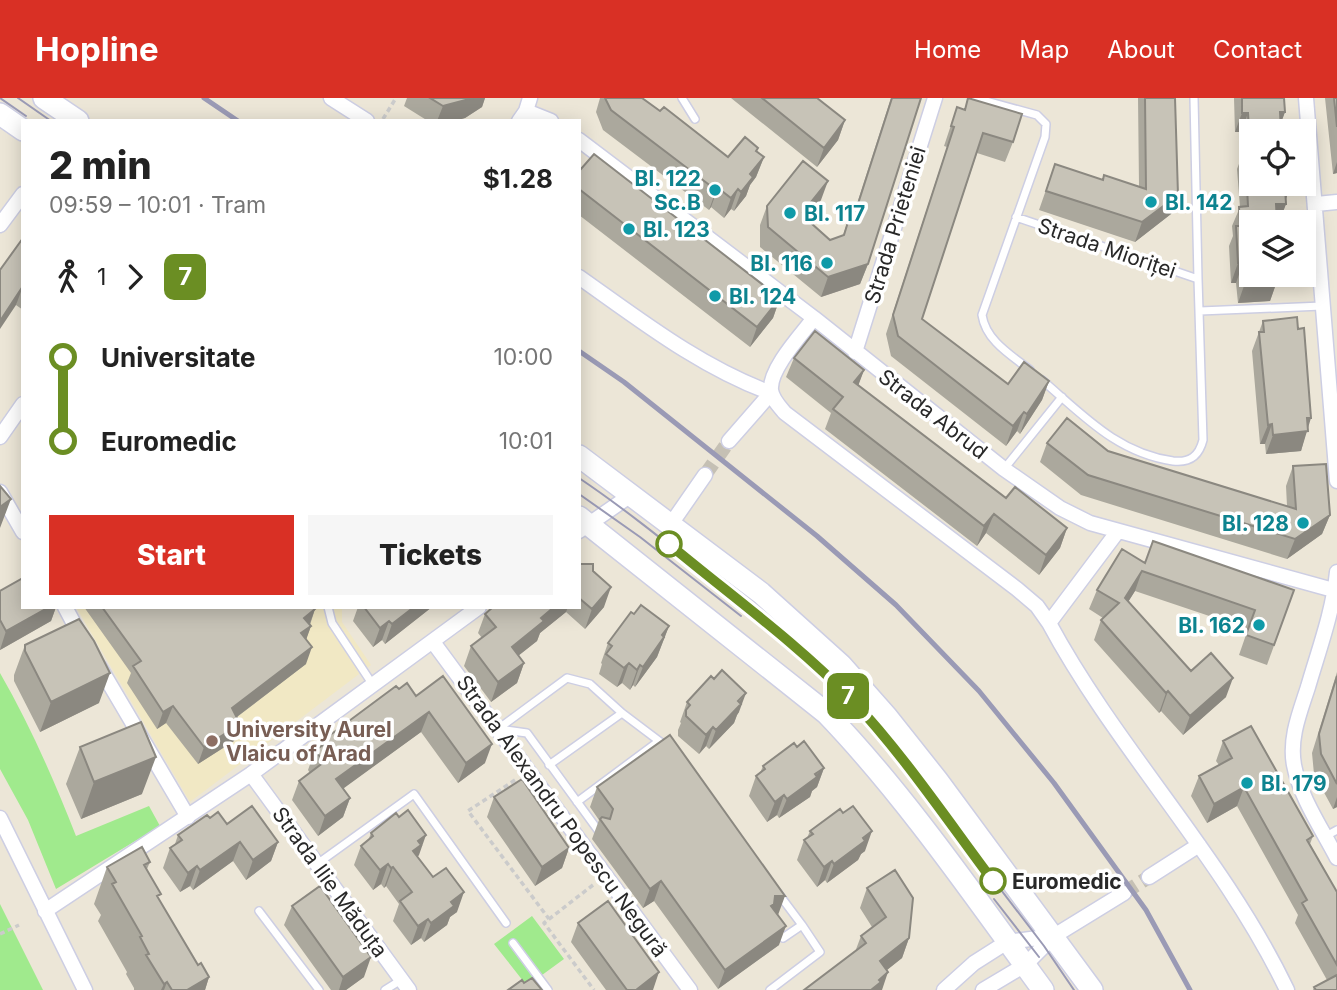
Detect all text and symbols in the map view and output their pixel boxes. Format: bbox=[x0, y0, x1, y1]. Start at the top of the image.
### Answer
text: Hopline bbox=[35, 29, 159, 69]
text: Home bbox=[914, 35, 981, 64]
text: Map bbox=[1019, 35, 1069, 64]
text: About bbox=[1107, 35, 1175, 64]
text: Contact bbox=[1213, 35, 1302, 64]
map controls bbox=[1239, 119, 1316, 287]
button: locate bbox=[1239, 119, 1316, 196]
text: 2 min bbox=[49, 142, 152, 188]
street label: Strada Prieteniei bbox=[859, 143, 931, 307]
text: $1.28 bbox=[483, 163, 553, 194]
place label: Bl. 122 Sc.B bbox=[635, 166, 701, 215]
marker: Bl. 122 Sc.B bbox=[707, 182, 723, 198]
place label: Bl. 142 bbox=[1165, 190, 1232, 215]
text: 09:59 – 10:01 · Tram bbox=[49, 191, 266, 219]
marker: Bl. 142 bbox=[1143, 194, 1159, 210]
place label: Bl. 117 bbox=[804, 201, 865, 226]
marker: Bl. 117 bbox=[782, 205, 798, 221]
button: layers bbox=[1239, 210, 1316, 287]
street label: Strada Mioriței bbox=[1035, 213, 1179, 283]
place label: Bl. 123 bbox=[643, 217, 710, 242]
marker: Bl. 123 bbox=[621, 221, 637, 237]
place label: Bl. 116 bbox=[750, 251, 813, 276]
marker: Bl. 116 bbox=[819, 255, 835, 271]
icon: walk bbox=[49, 258, 87, 296]
icon: forward bbox=[116, 258, 154, 296]
text: 7 bbox=[178, 262, 192, 291]
text: 1 bbox=[97, 263, 106, 291]
place label: Bl. 124 bbox=[729, 284, 796, 309]
marker: Bl. 124 bbox=[707, 288, 723, 304]
text: Universitate bbox=[101, 342, 256, 373]
text: 10:00 bbox=[493, 343, 553, 371]
street label: Strada Abrud bbox=[874, 364, 992, 464]
text: Euromedic bbox=[101, 426, 237, 457]
text: 10:01 bbox=[499, 427, 553, 455]
place label: Bl. 128 bbox=[1222, 511, 1289, 536]
button: Start bbox=[49, 515, 294, 595]
button: Tickets bbox=[308, 515, 553, 595]
marker: Bl. 128 bbox=[1295, 515, 1311, 531]
unlabelled marker bbox=[656, 531, 682, 557]
place label: Bl. 162 bbox=[1178, 613, 1245, 638]
marker: Bl. 162 bbox=[1251, 617, 1267, 633]
street label: Strada Alexandru Popescu Negură bbox=[451, 670, 673, 962]
line badge: 7 bbox=[825, 673, 871, 719]
text: 7 bbox=[841, 681, 855, 710]
place label: University Aurel Vlaicu of Arad bbox=[226, 717, 392, 766]
marker: University Aurel Vlaicu of Arad bbox=[204, 733, 220, 749]
place label: Bl. 179 bbox=[1261, 771, 1327, 796]
marker: Bl. 179 bbox=[1239, 775, 1255, 791]
street label: Strada Ilie Măduța bbox=[267, 802, 393, 962]
marker: Euromedic bbox=[980, 868, 1006, 894]
place label: Euromedic bbox=[1012, 869, 1122, 894]

